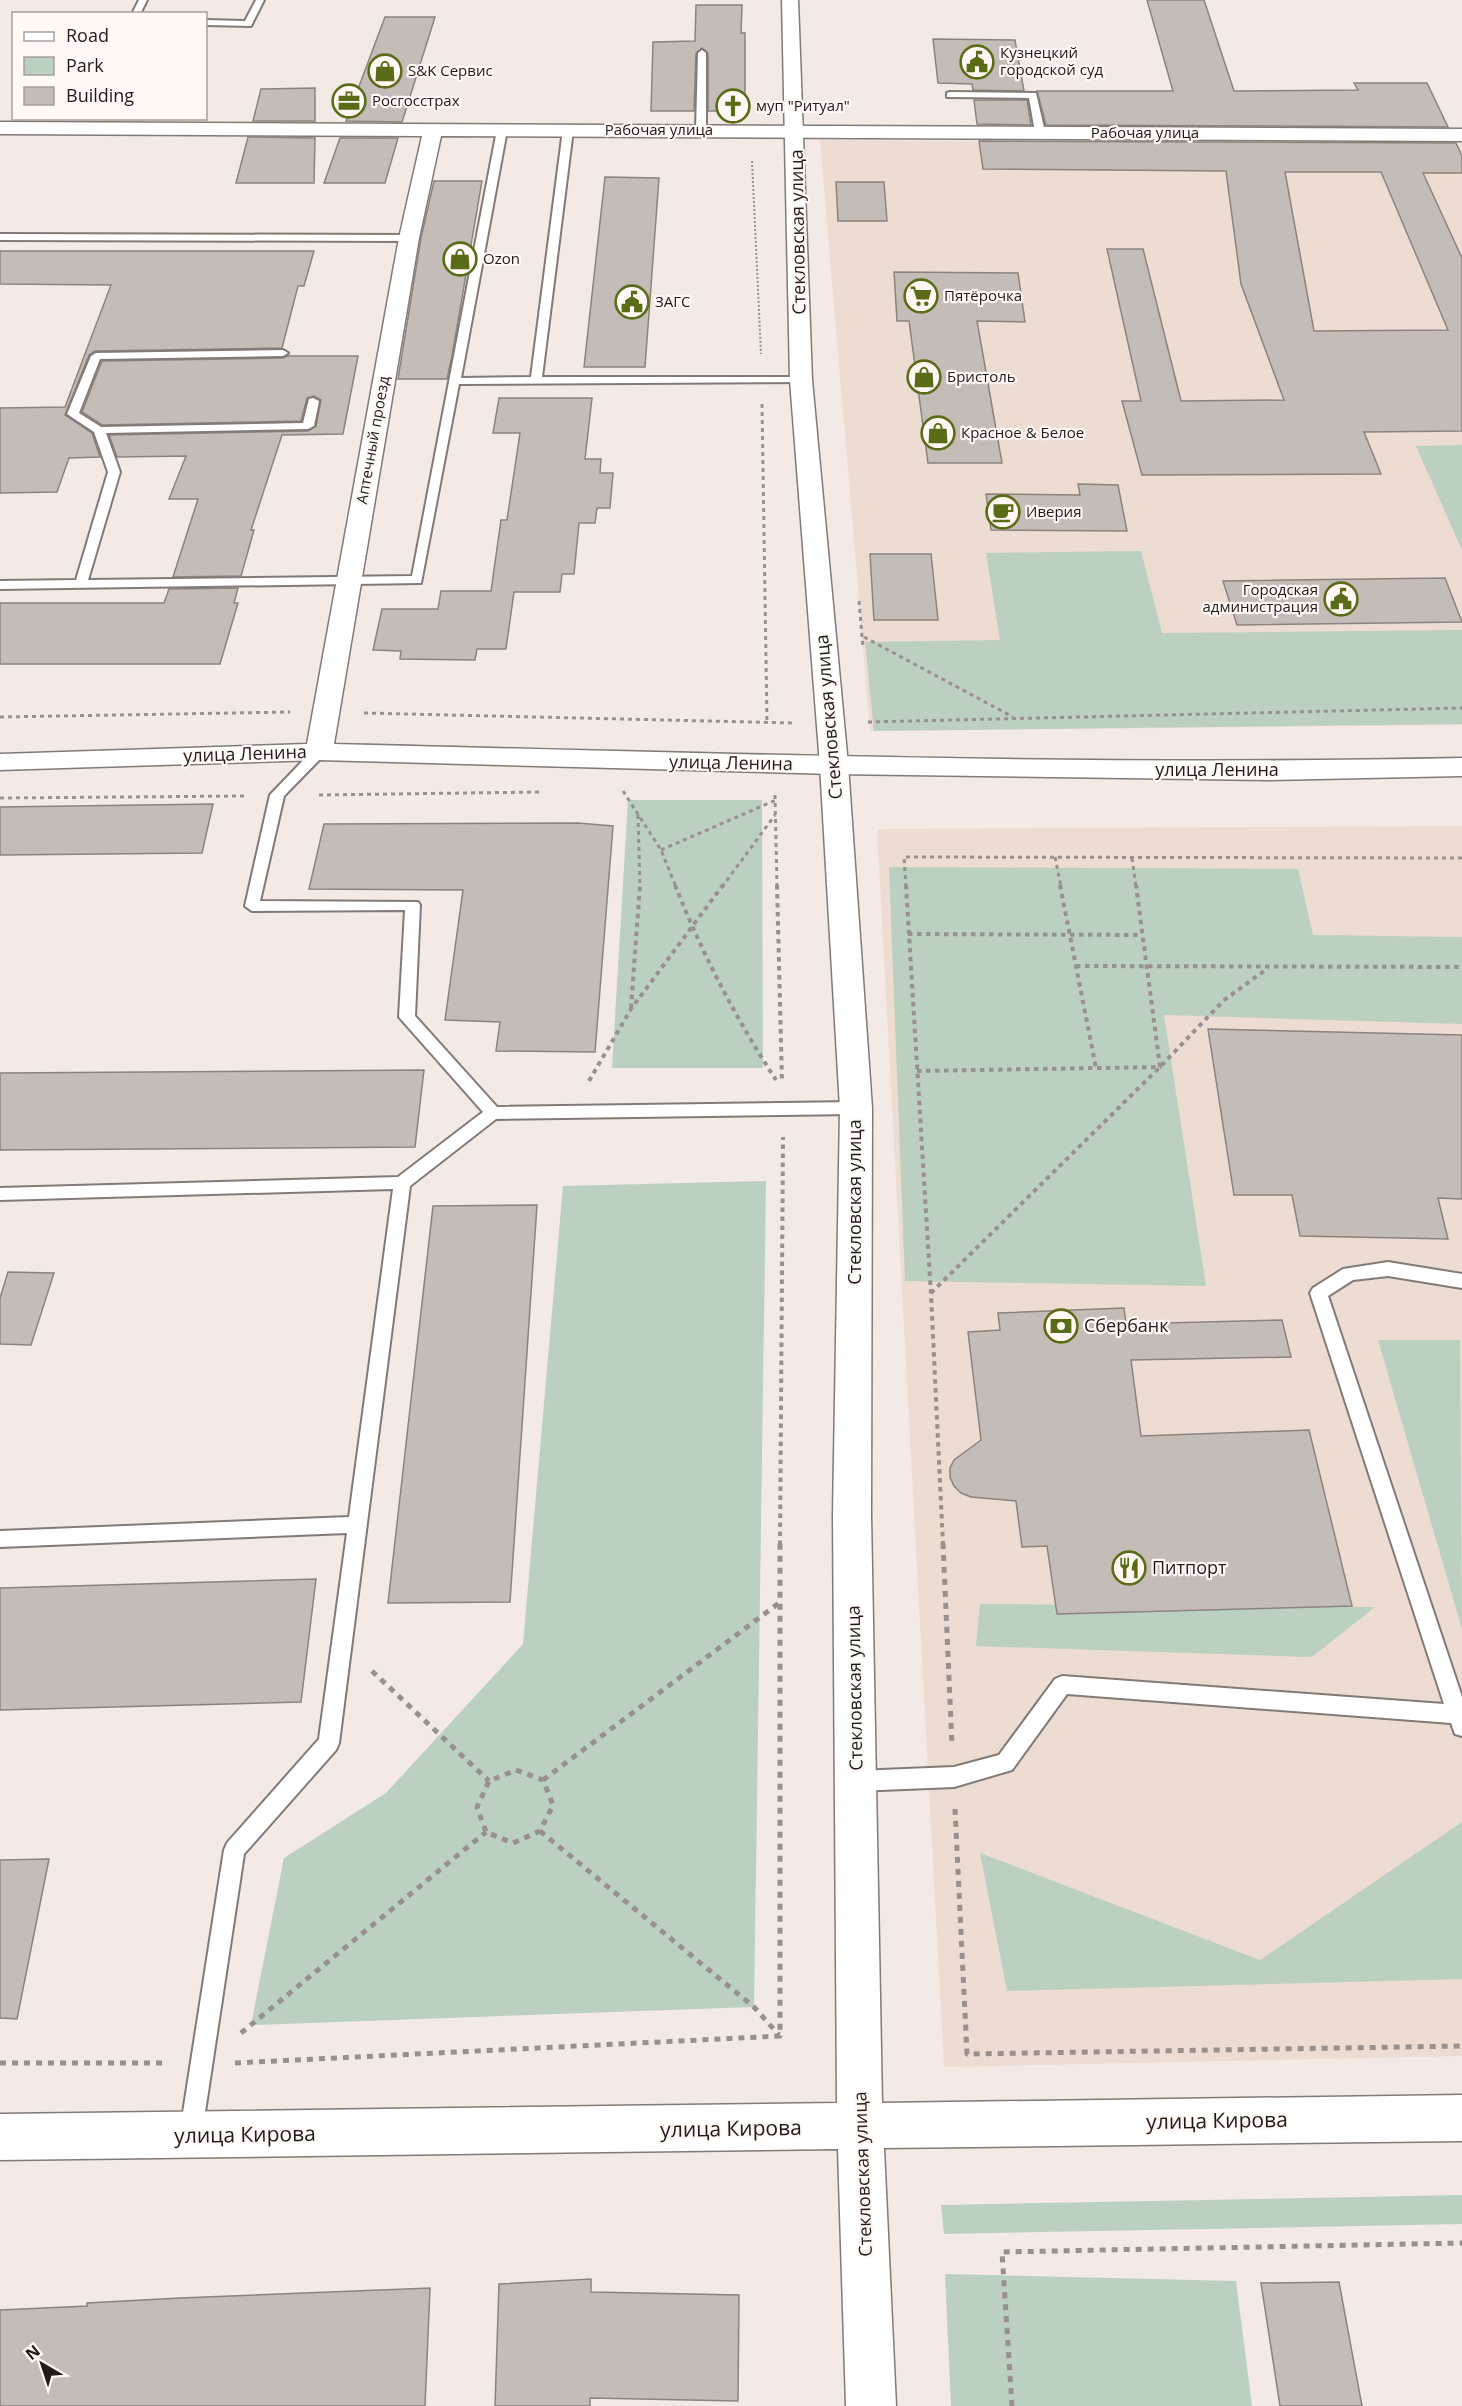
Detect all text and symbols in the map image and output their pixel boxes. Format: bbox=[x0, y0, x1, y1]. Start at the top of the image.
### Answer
legend bbox=[12, 12, 207, 120]
text: Road bbox=[66, 23, 109, 47]
place label: Кузнецкий городской суд bbox=[1000, 42, 1103, 79]
public building icon: Кузнецкий городской суд bbox=[959, 44, 995, 80]
text: Park bbox=[66, 53, 104, 77]
shop icon: S&K Сервис bbox=[367, 53, 403, 89]
place label: S&K Сервис bbox=[408, 60, 493, 80]
text: Building bbox=[66, 83, 134, 107]
office icon: Росгосстрах bbox=[331, 83, 367, 119]
church icon: муп "Ритуал" bbox=[715, 88, 751, 124]
place label: Росгосстрах bbox=[372, 90, 460, 110]
place label: муп "Ритуал" bbox=[756, 95, 850, 115]
street label: Рабочая улица bbox=[605, 119, 713, 139]
street label: Рабочая улица bbox=[1091, 122, 1199, 142]
street label: Стекловская улица bbox=[784, 149, 810, 315]
shop icon: Ozon bbox=[442, 241, 478, 277]
place label: Ozon bbox=[483, 248, 520, 268]
supermarket icon: Пятёрочка bbox=[903, 278, 939, 314]
public building icon: ЗАГС bbox=[614, 284, 650, 320]
place label: Пятёрочка bbox=[944, 285, 1022, 305]
place label: ЗАГС bbox=[655, 291, 690, 311]
shop icon: Бристоль bbox=[906, 359, 942, 395]
place label: Бристоль bbox=[947, 366, 1016, 386]
street label: Аптечный проезд bbox=[351, 374, 393, 505]
shop icon: Красное & Белое bbox=[920, 415, 956, 451]
place label: Красное & Белое bbox=[961, 422, 1084, 442]
cafe icon: Иверия bbox=[985, 494, 1021, 530]
place label: Иверия bbox=[1026, 501, 1081, 521]
place label: Городская администрация bbox=[1202, 579, 1318, 616]
public building icon: Городская администрация bbox=[1323, 581, 1359, 617]
street label: Стекловская улица bbox=[809, 634, 847, 800]
street label: улица Ленина bbox=[183, 739, 307, 767]
street label: улица Ленина bbox=[669, 749, 793, 775]
street label: улица Ленина bbox=[1155, 757, 1279, 781]
street label: Стекловская улица bbox=[842, 1119, 866, 1285]
bank icon: Сбербанк bbox=[1043, 1308, 1079, 1344]
place label: Сбербанк bbox=[1084, 1313, 1169, 1337]
restaurant icon: Питпорт bbox=[1111, 1550, 1147, 1586]
place label: Питпорт bbox=[1152, 1555, 1227, 1579]
street label: Стекловская улица bbox=[841, 1605, 867, 1771]
street label: Стекловская улица bbox=[847, 2091, 877, 2257]
street label: улица Кирова bbox=[1146, 2105, 1288, 2135]
street label: улица Кирова bbox=[660, 2113, 802, 2143]
street label: улица Кирова bbox=[174, 2119, 316, 2149]
north arrow bbox=[12, 2334, 72, 2394]
text: N bbox=[21, 2340, 45, 2365]

